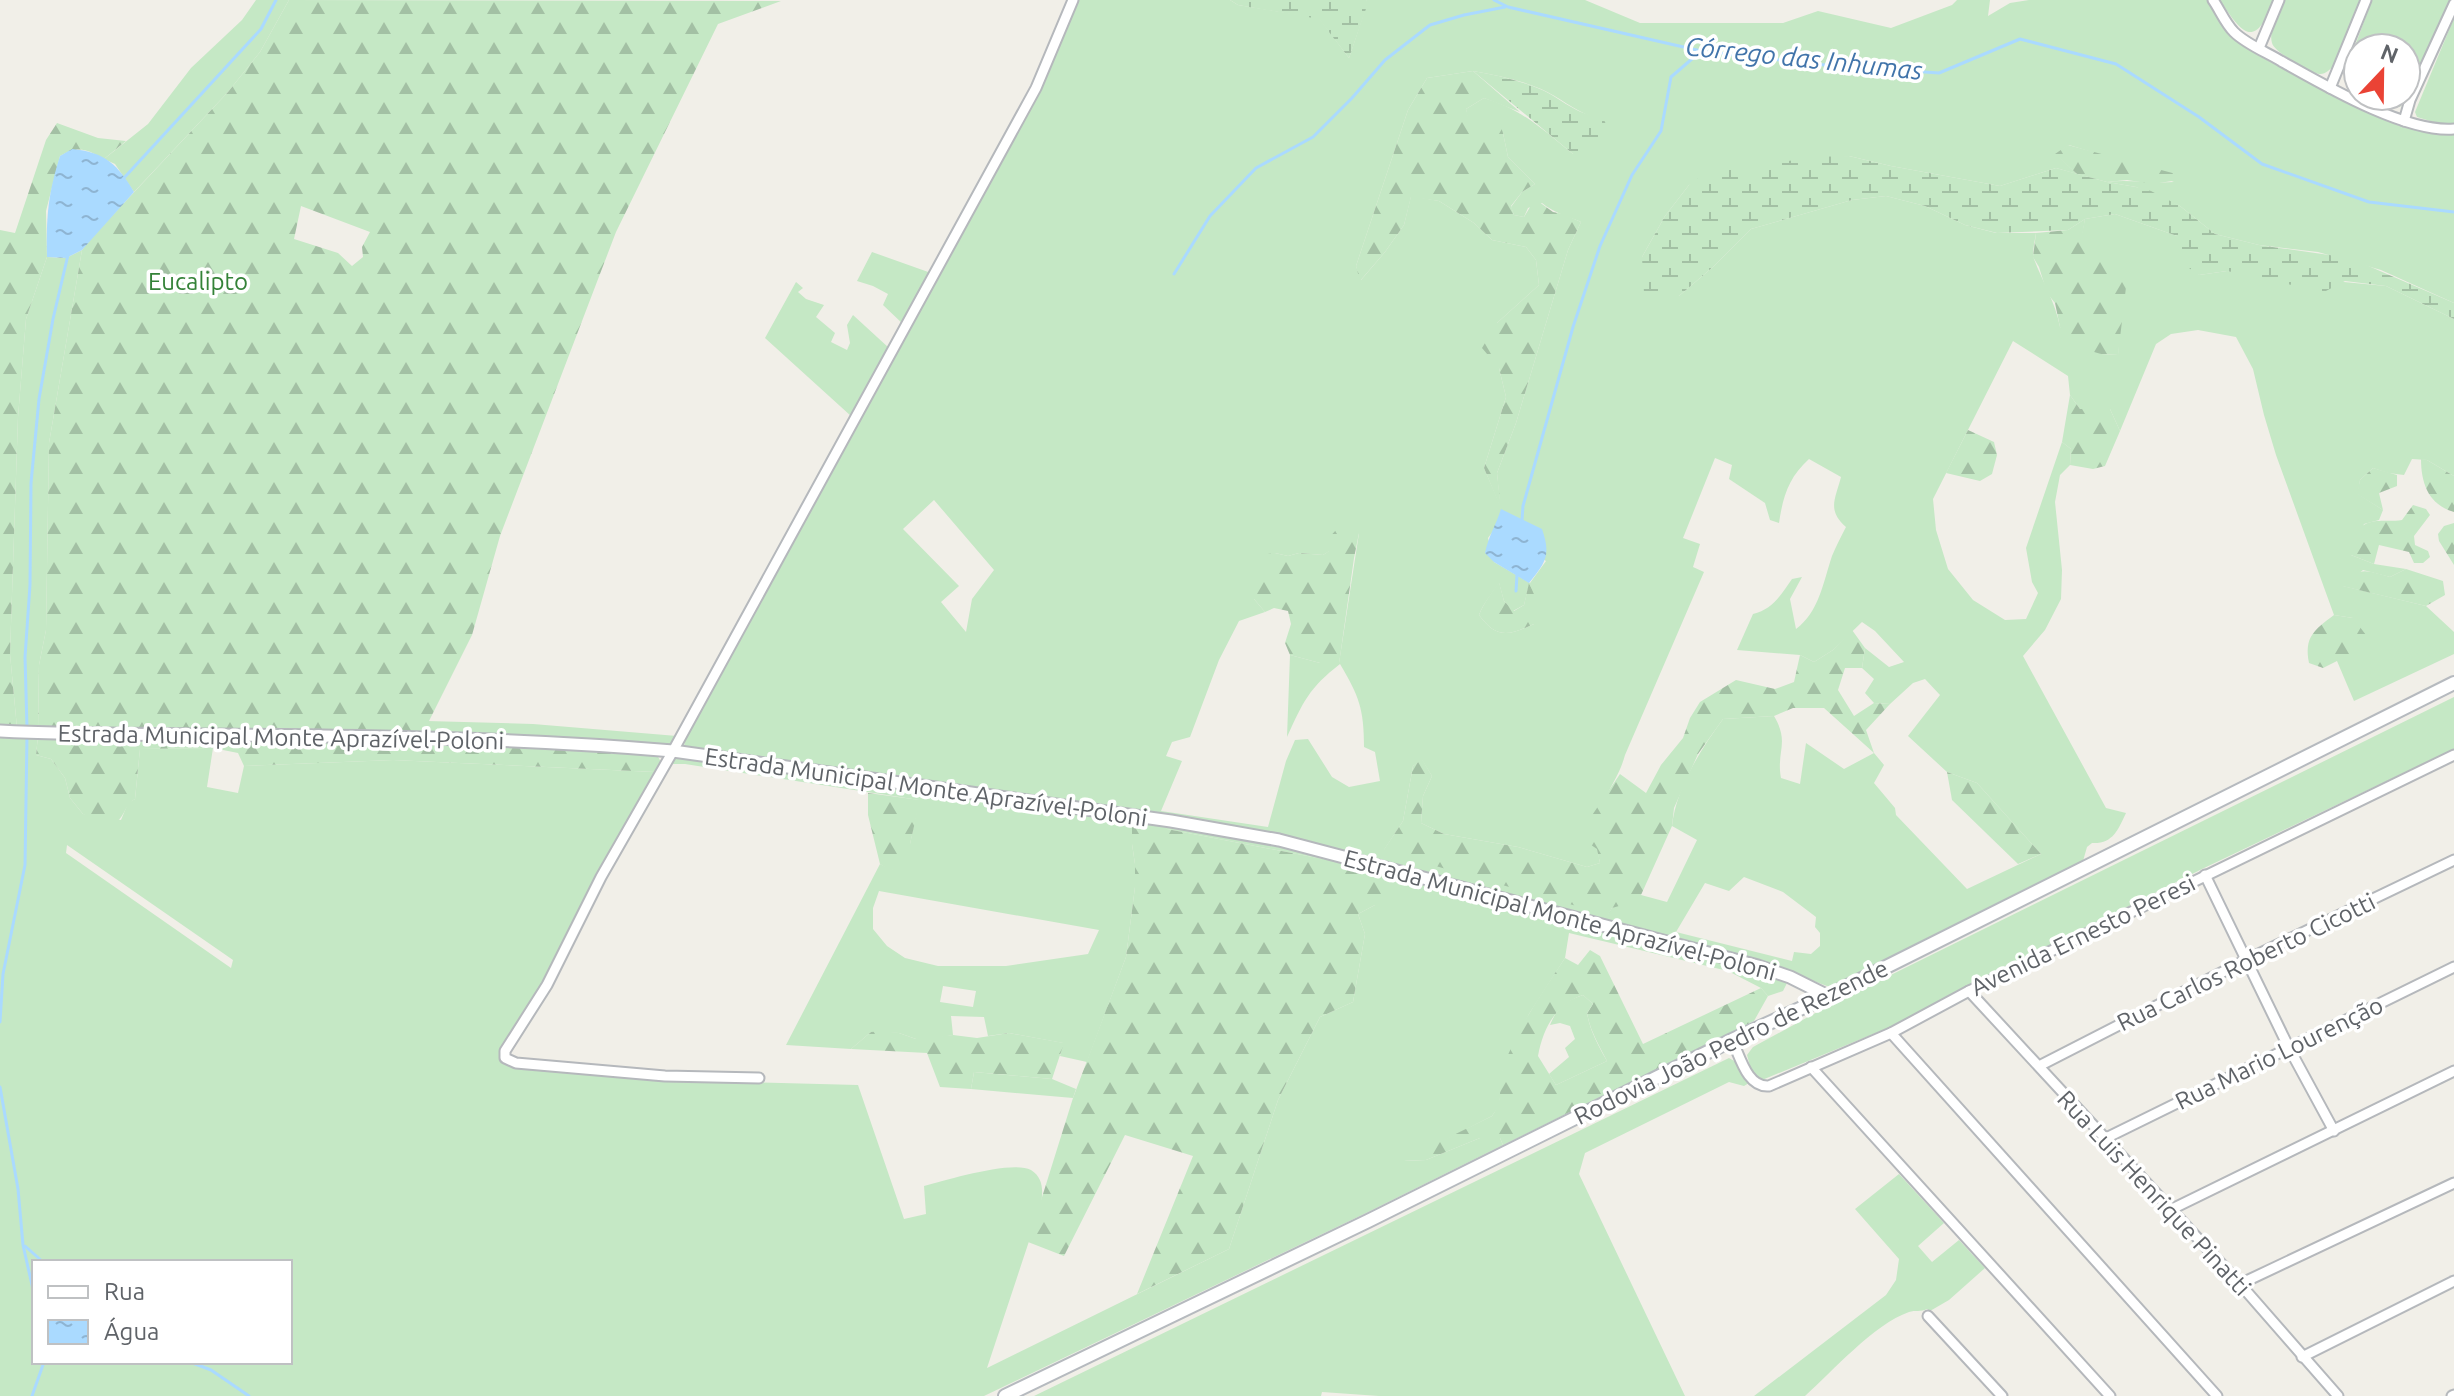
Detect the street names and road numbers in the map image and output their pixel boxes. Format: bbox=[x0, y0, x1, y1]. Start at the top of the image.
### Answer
street label: Estrada Municipal Monte Aprazível-Poloni bbox=[58, 720, 504, 754]
street label: Estrada Municipal Monte Aprazível-Poloni bbox=[703, 743, 1149, 831]
street label: Estrada Municipal Monte Aprazível-Poloni bbox=[1341, 844, 1779, 986]
street label: Avenida Ernesto Peresi bbox=[1966, 869, 2200, 1001]
street label: Rua Carlos Roberto Cicotti bbox=[2113, 888, 2379, 1036]
street label: Rodovia João Pedro de Rezende bbox=[1570, 954, 1892, 1130]
street label: Rua Mario Lourenção bbox=[2171, 991, 2387, 1115]
street label: Rua Luis Henrique Pinatti bbox=[2052, 1085, 2256, 1301]

